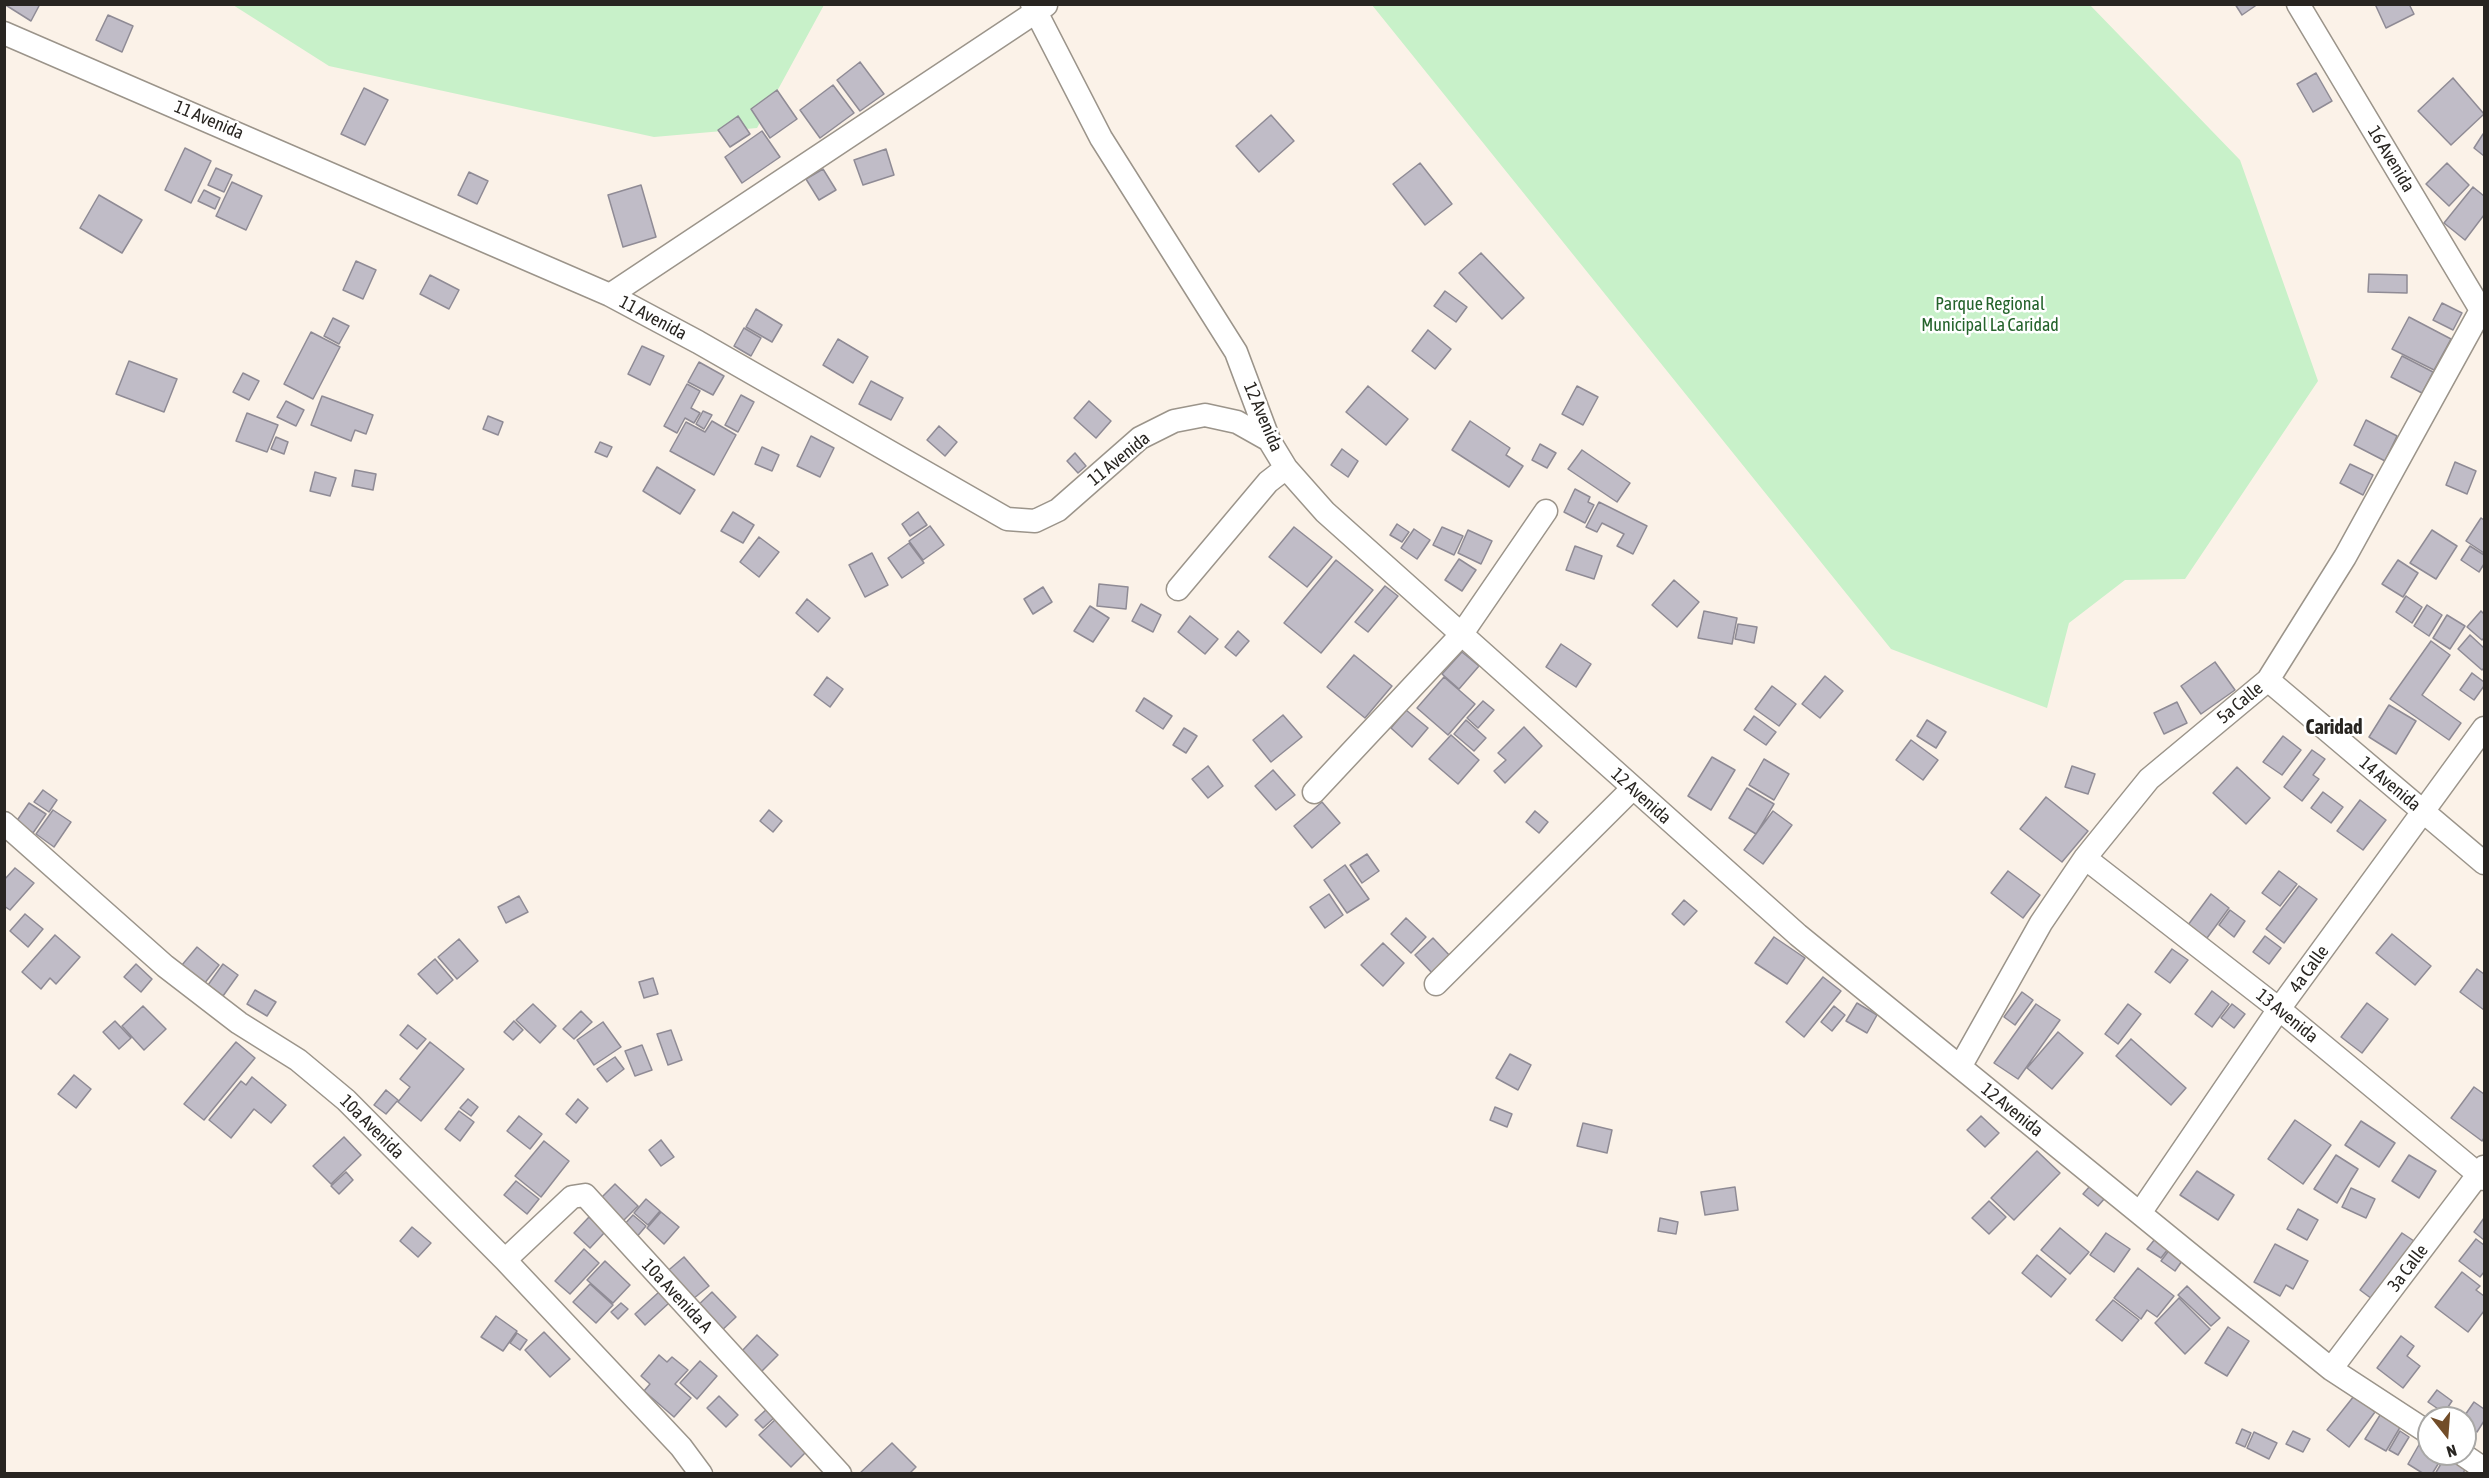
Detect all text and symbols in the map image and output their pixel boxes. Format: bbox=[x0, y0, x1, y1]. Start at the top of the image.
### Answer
street label: 11 Avenida bbox=[171, 96, 247, 144]
street label: 16 Avenida bbox=[2363, 122, 2419, 196]
street label: 11 Avenida bbox=[616, 291, 690, 345]
park label: Parque Regional Municipal La Caridad bbox=[1921, 293, 2059, 336]
street label: 12 Avenida bbox=[1239, 379, 1287, 455]
street label: 11 Avenida bbox=[1084, 428, 1154, 490]
street label: 5a Calle bbox=[2213, 678, 2267, 728]
district label: Caridad bbox=[2305, 716, 2363, 740]
street label: 14 Avenida bbox=[2355, 752, 2425, 816]
street label: 12 Avenida bbox=[1607, 763, 1675, 829]
street label: 4a Calle bbox=[2285, 941, 2333, 997]
street label: 13 Avenida bbox=[2252, 985, 2322, 1047]
street label: 12 Avenida bbox=[1977, 1079, 2047, 1141]
street label: 10a Avenida bbox=[335, 1090, 409, 1164]
street label: 3a Calle bbox=[2383, 1240, 2433, 1296]
street label: 10a Avenida A bbox=[637, 1255, 717, 1337]
north arrow bbox=[2417, 1406, 2477, 1466]
text: N bbox=[2445, 1441, 2459, 1461]

